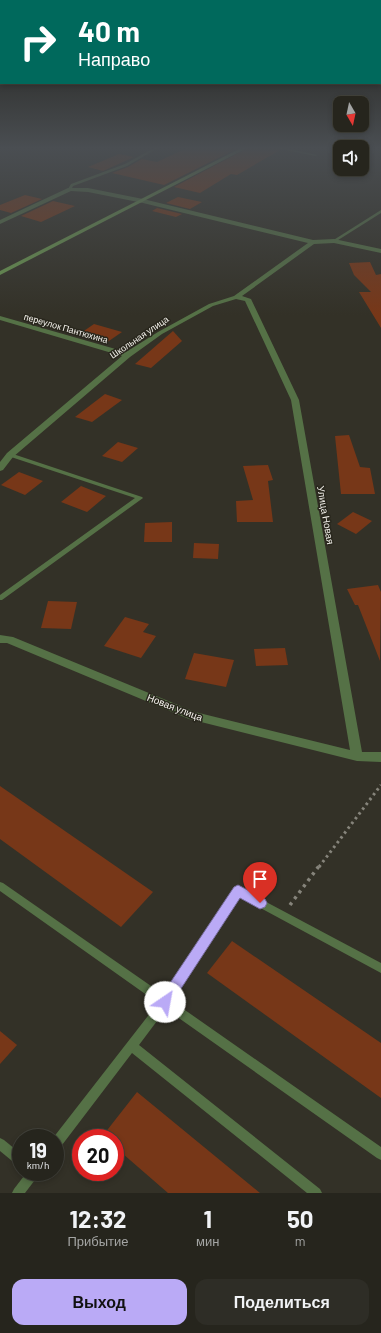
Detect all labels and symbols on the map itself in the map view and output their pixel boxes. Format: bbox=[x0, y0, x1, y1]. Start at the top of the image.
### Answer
north arrow bbox=[333, 96, 369, 132]
street label: переулок Пантюхина bbox=[23, 311, 109, 345]
street label: Школьная улица bbox=[108, 313, 170, 361]
street label: Улица Новая bbox=[315, 485, 337, 545]
street label: Новая улица bbox=[146, 691, 205, 723]
pin bbox=[243, 862, 277, 903]
position arrow bbox=[144, 981, 186, 1023]
speed limit sign: 20 bbox=[72, 1129, 124, 1181]

